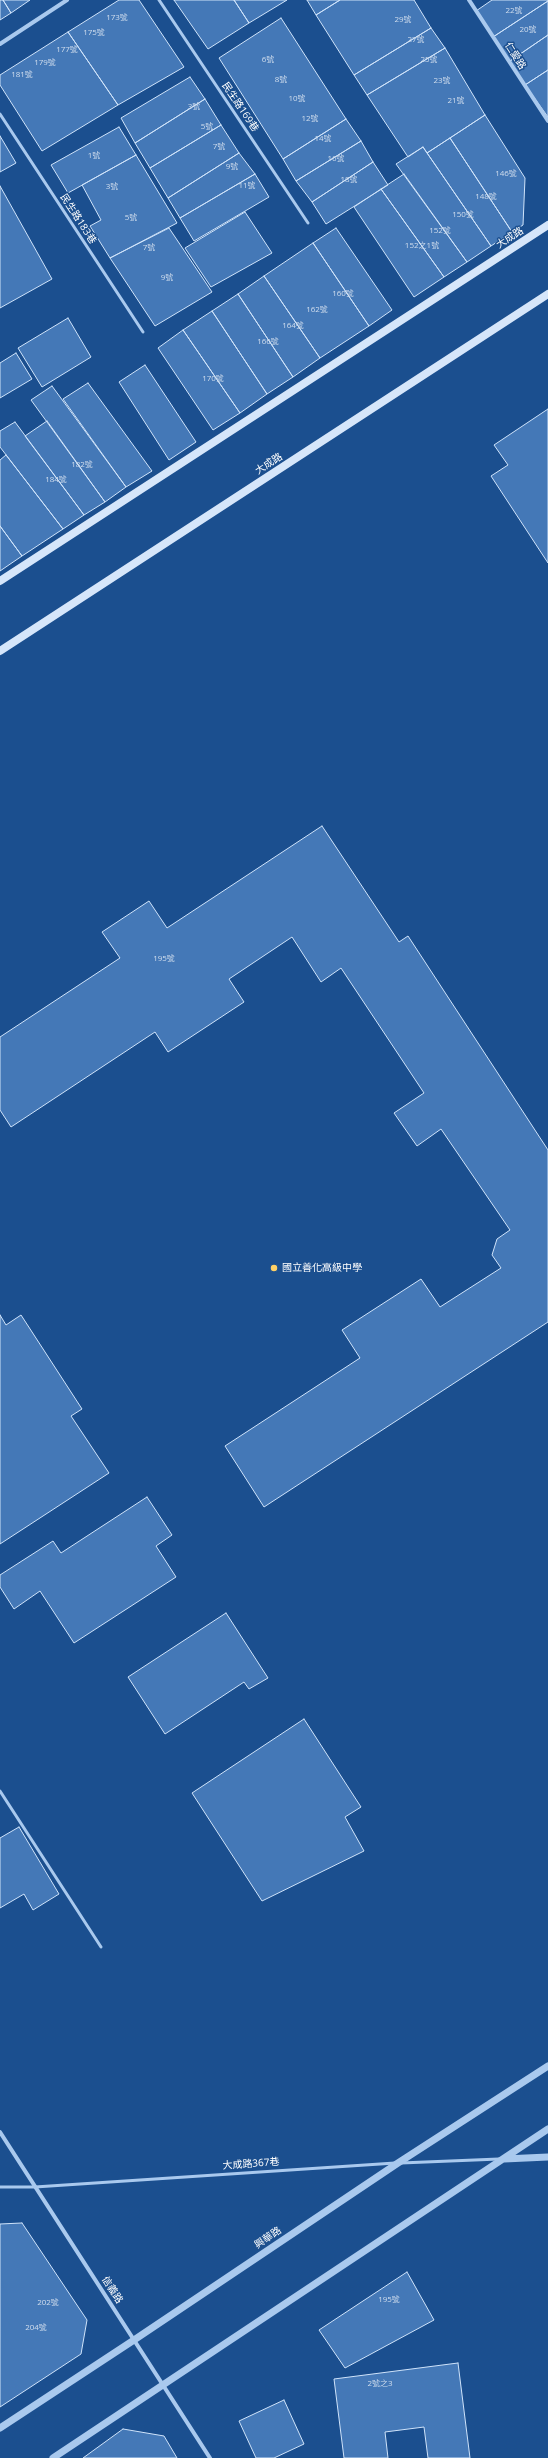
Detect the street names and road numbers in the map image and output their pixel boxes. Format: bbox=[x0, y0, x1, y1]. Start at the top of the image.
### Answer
street label: 仁愛路 bbox=[502, 40, 528, 72]
street label: 民生路169巷 bbox=[219, 80, 261, 134]
street label: 民生路183巷 bbox=[57, 192, 99, 246]
street label: 大成路 bbox=[494, 225, 526, 251]
street label: 大成路 bbox=[253, 451, 285, 477]
street label: 大成路367巷 bbox=[222, 2156, 280, 2172]
street label: 興華路 bbox=[252, 2225, 284, 2251]
street label: 信義路 bbox=[99, 2274, 125, 2306]

